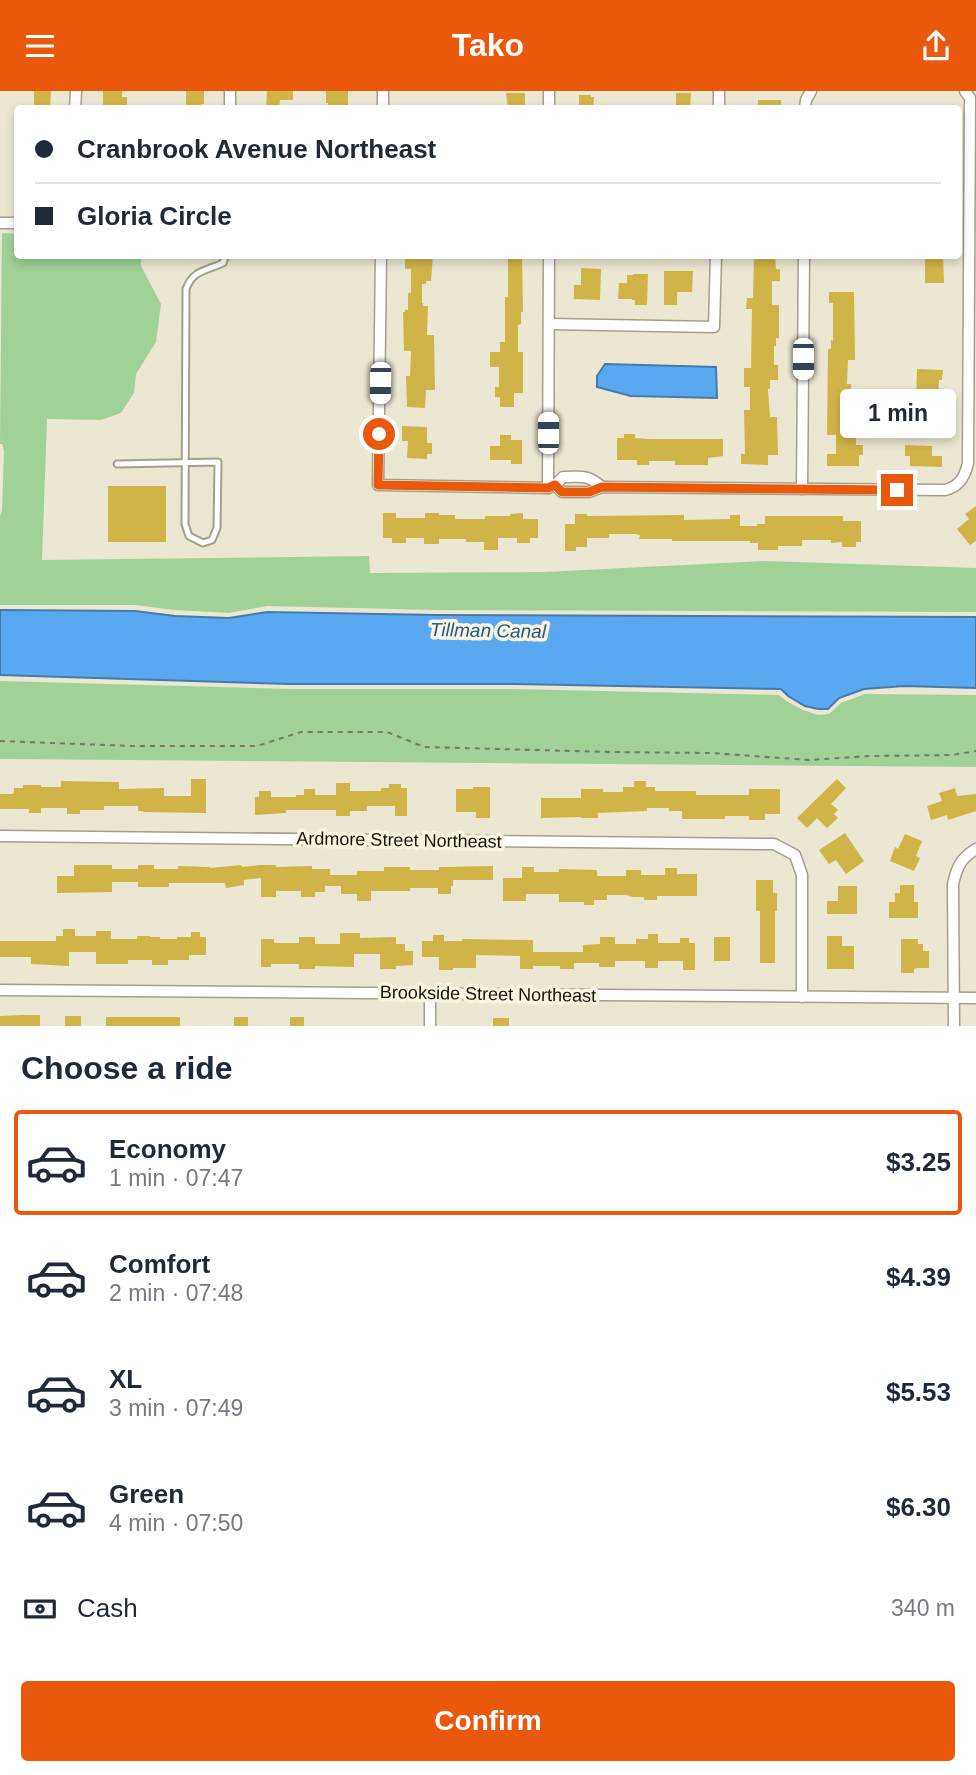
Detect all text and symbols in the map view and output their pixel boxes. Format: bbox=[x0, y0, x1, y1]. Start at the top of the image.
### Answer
icon: menu bbox=[21, 27, 59, 65]
text: Tako bbox=[452, 27, 524, 63]
icon: share bbox=[917, 27, 955, 65]
text: Cranbrook Avenue Northeast bbox=[77, 134, 436, 164]
text: Gloria Circle bbox=[77, 201, 232, 231]
car bbox=[793, 338, 814, 380]
car bbox=[370, 362, 391, 404]
callout: 1 min bbox=[839, 389, 955, 437]
text: 1 min bbox=[868, 400, 928, 426]
car bbox=[538, 412, 559, 454]
route start bbox=[363, 418, 395, 450]
route end bbox=[881, 474, 913, 506]
water label: Tillman Canal bbox=[430, 619, 547, 642]
street label: Ardmore Street Northeast bbox=[296, 828, 502, 852]
street label: Brookside Street Northeast bbox=[380, 982, 596, 1006]
text: Choose a ride bbox=[21, 1050, 233, 1086]
icon: car bbox=[25, 1131, 88, 1194]
text: Economy bbox=[109, 1134, 226, 1164]
text: $3.25 bbox=[886, 1147, 951, 1177]
text: 1 min · 07:47 bbox=[109, 1165, 243, 1191]
icon: car bbox=[25, 1246, 88, 1309]
text: Comfort bbox=[109, 1249, 210, 1279]
text: $4.39 bbox=[886, 1262, 951, 1292]
text: 2 min · 07:48 bbox=[109, 1280, 243, 1306]
icon: car bbox=[25, 1361, 88, 1424]
text: XL bbox=[109, 1364, 142, 1394]
text: $5.53 bbox=[886, 1377, 951, 1407]
text: 3 min · 07:49 bbox=[109, 1395, 243, 1421]
icon: car bbox=[25, 1476, 88, 1539]
text: Green bbox=[109, 1479, 184, 1509]
text: $6.30 bbox=[886, 1492, 951, 1522]
text: 4 min · 07:50 bbox=[109, 1510, 243, 1536]
icon: cash bbox=[21, 1590, 59, 1628]
text: Cash bbox=[77, 1593, 138, 1623]
text: 340 m bbox=[891, 1595, 955, 1621]
button: Confirm bbox=[21, 1681, 955, 1761]

